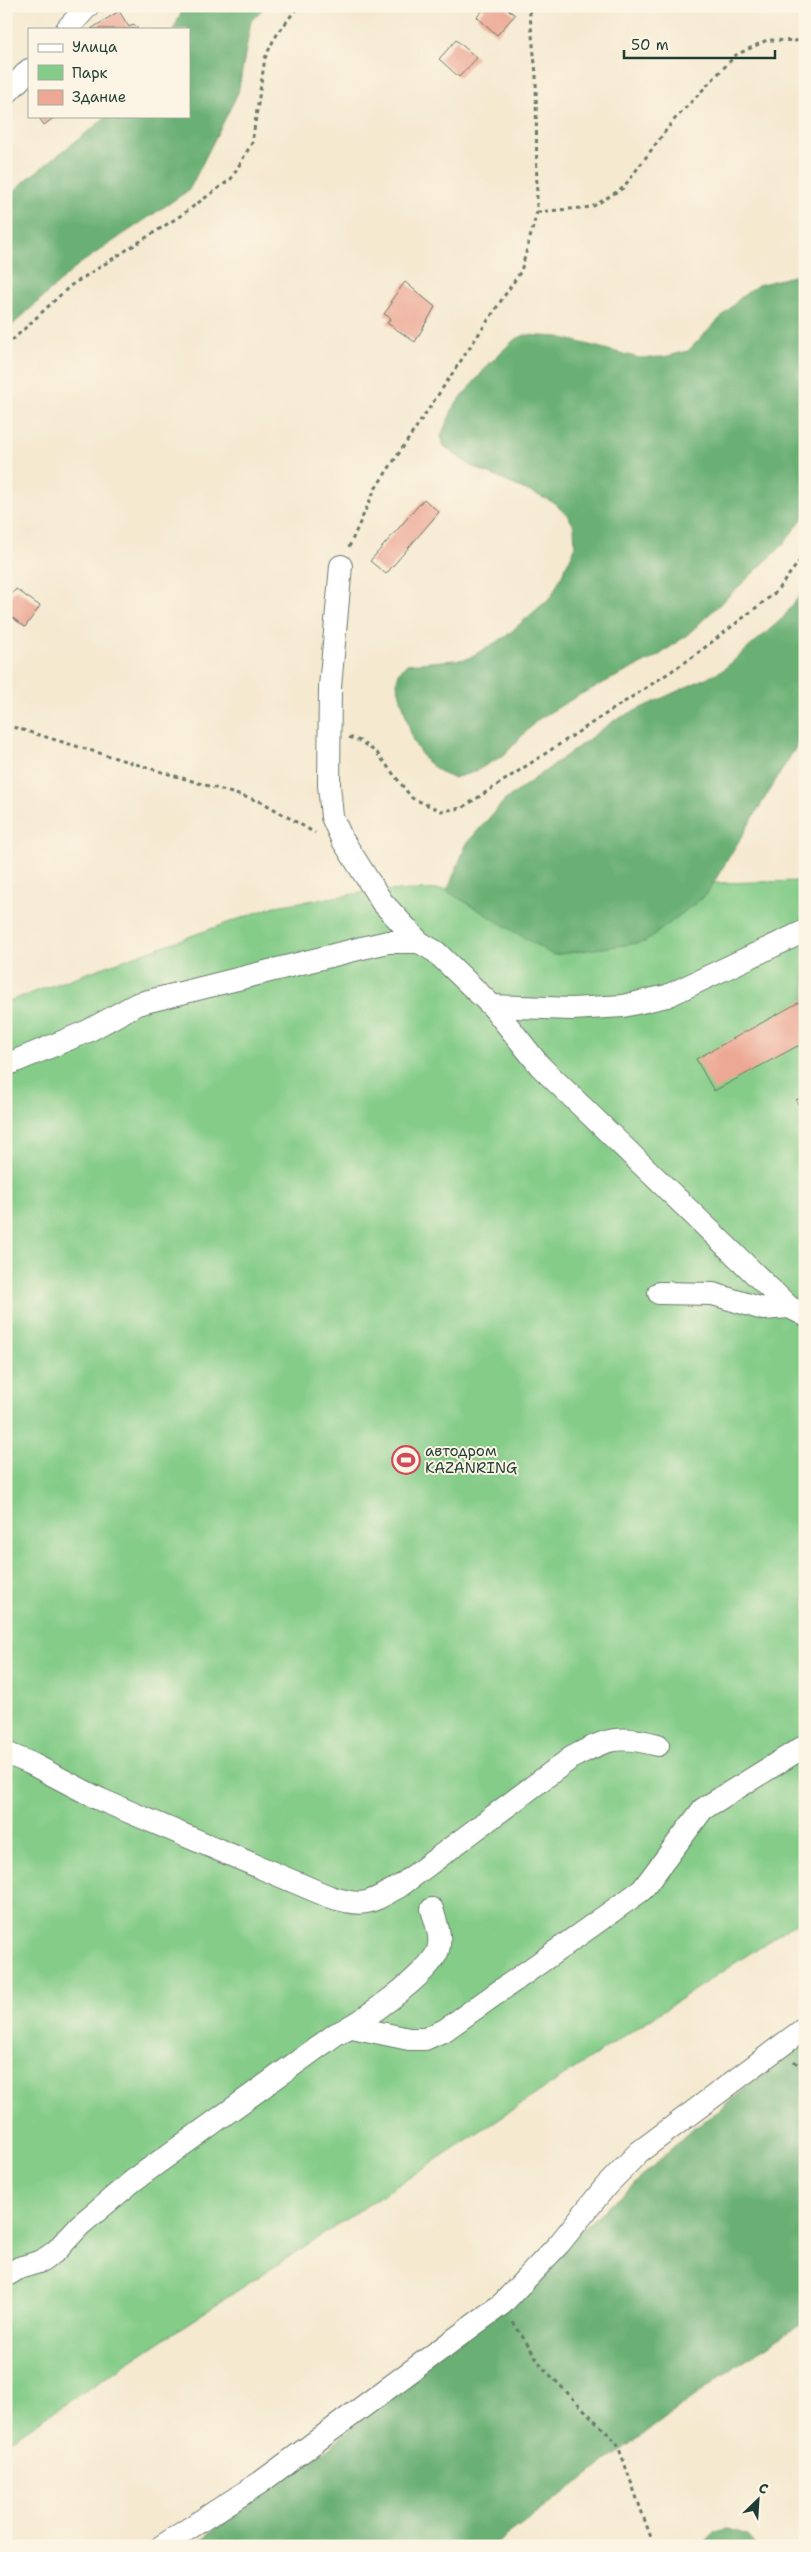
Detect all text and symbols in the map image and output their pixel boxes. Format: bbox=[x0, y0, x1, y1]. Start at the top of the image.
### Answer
legend bbox=[28, 28, 190, 118]
scale bar bbox=[624, 28, 775, 60]
text: 50 m bbox=[631, 35, 669, 55]
text: Улица bbox=[72, 37, 118, 57]
text: Парк bbox=[72, 63, 108, 83]
text: Здание bbox=[72, 87, 126, 107]
place label: автодром KAZANRING bbox=[425, 1441, 517, 1478]
sports icon: автодром KAZANRING bbox=[391, 1445, 421, 1475]
north arrow bbox=[734, 2474, 784, 2524]
text: С bbox=[756, 2478, 771, 2498]

